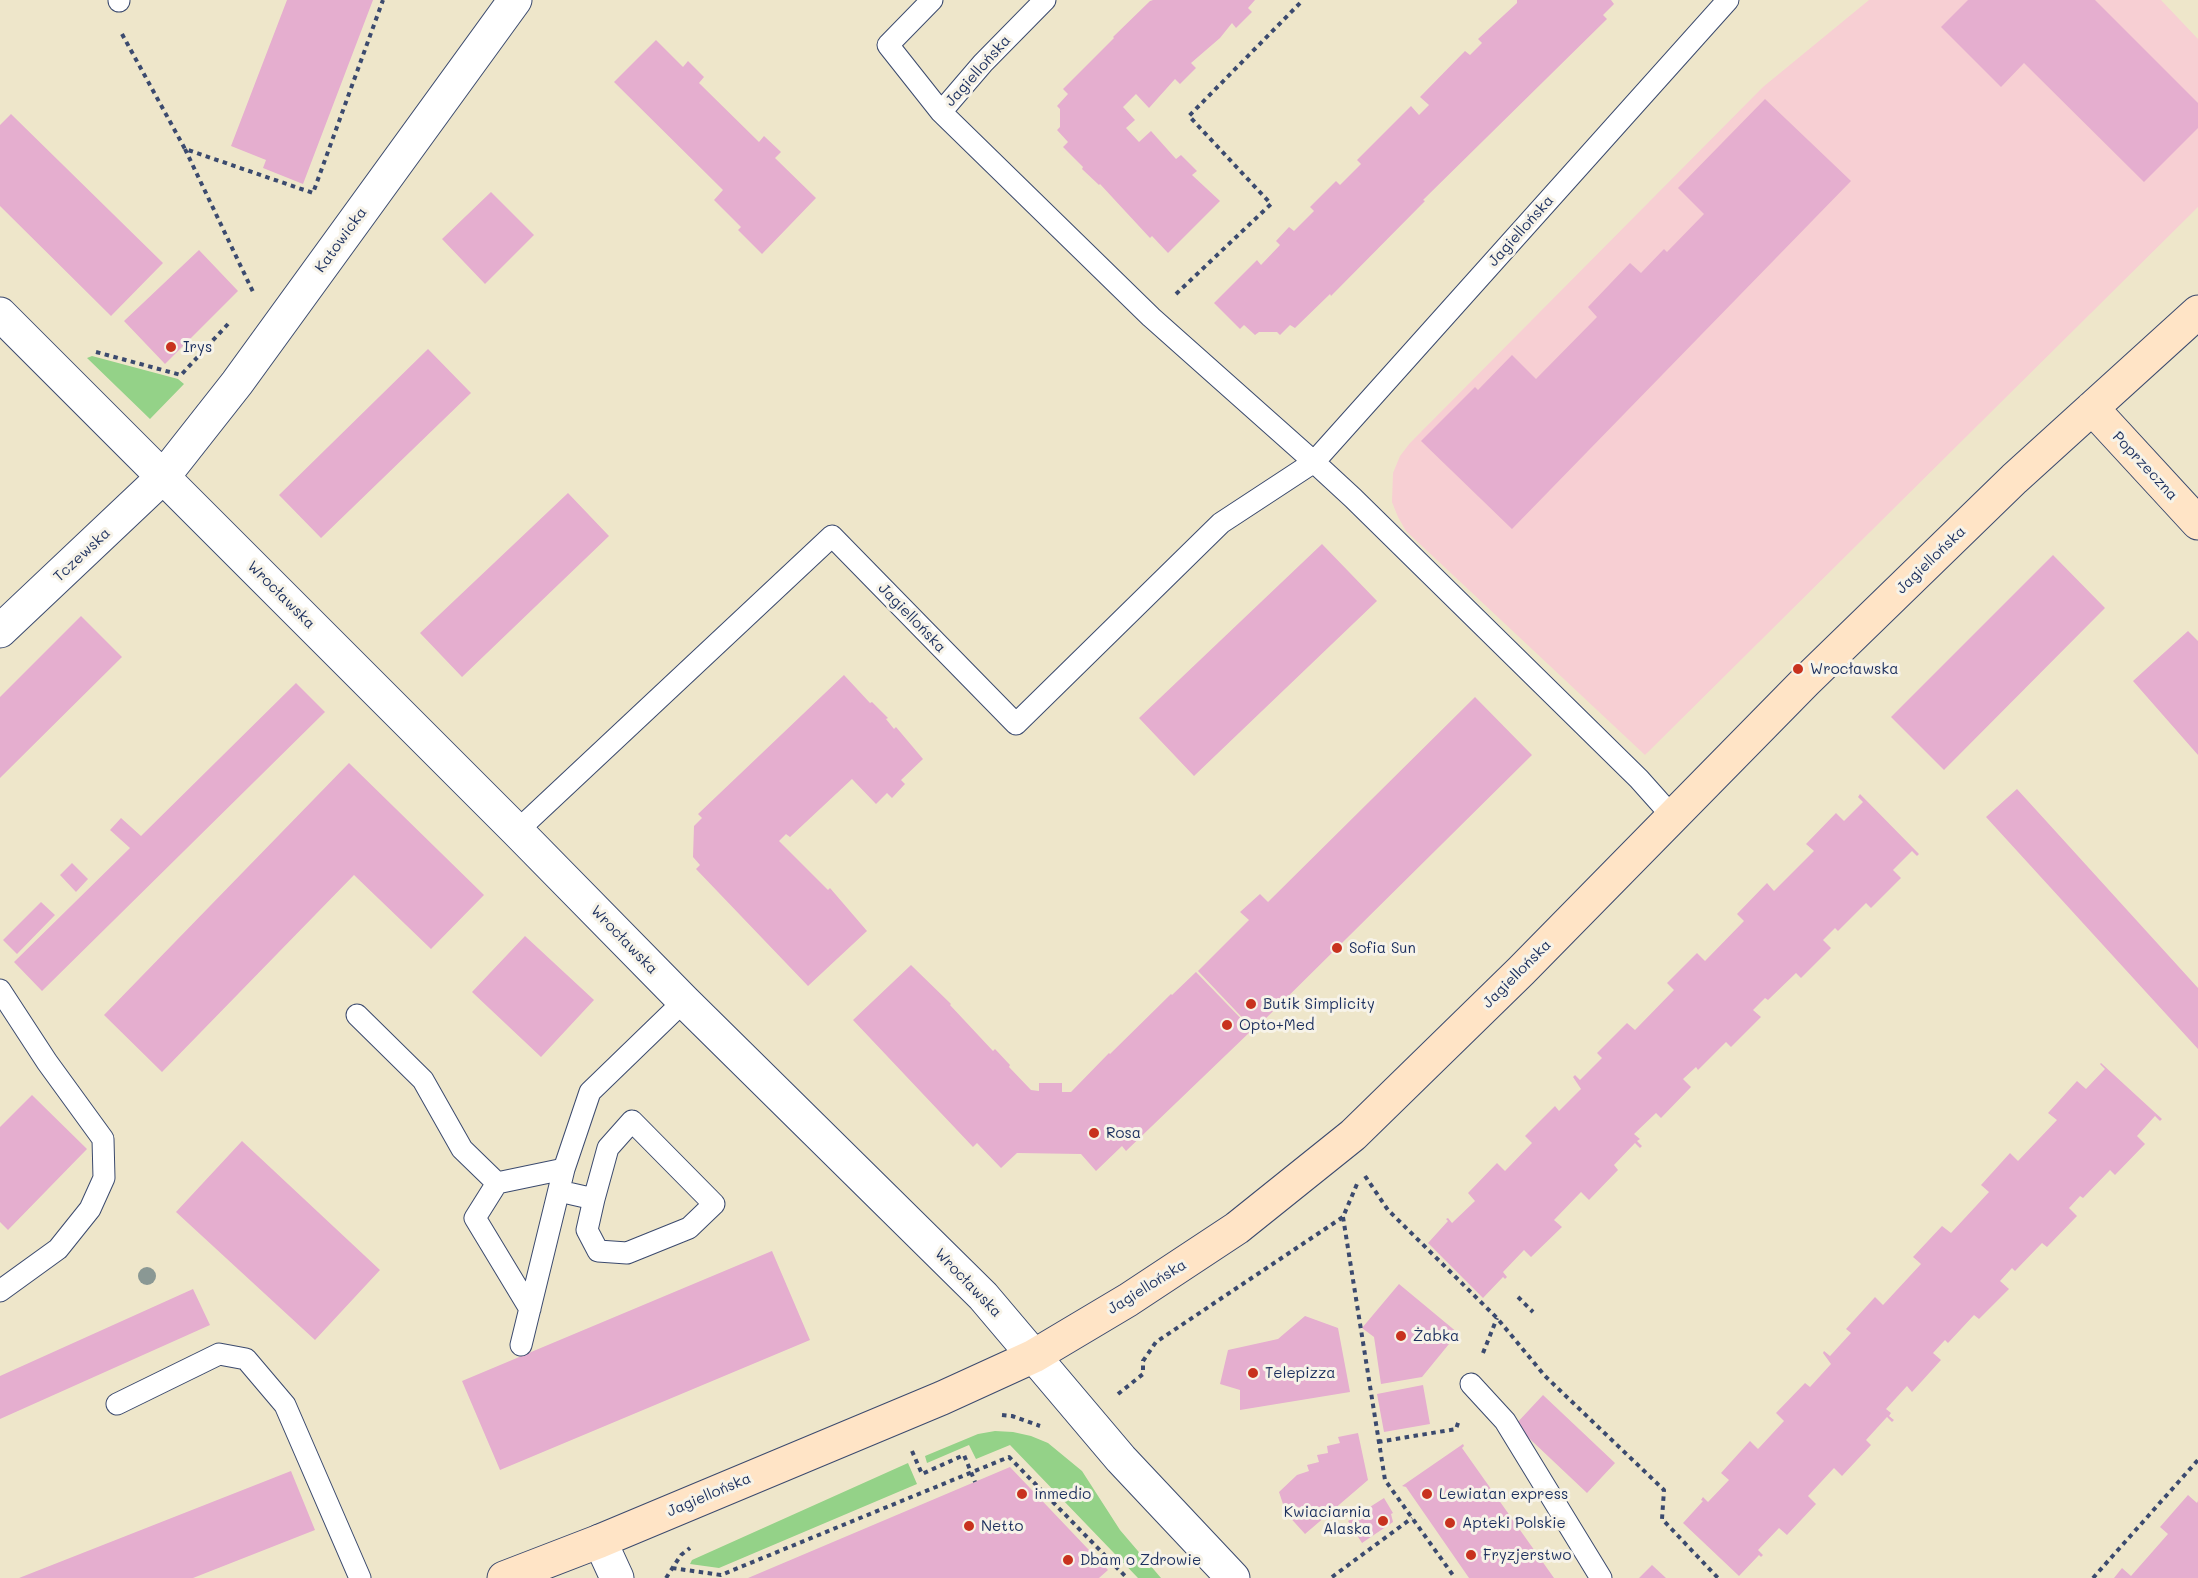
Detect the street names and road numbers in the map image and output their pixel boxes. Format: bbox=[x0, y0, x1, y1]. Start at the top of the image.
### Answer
street label: Jagiellońska bbox=[941, 32, 1015, 110]
street label: Jagiellońska bbox=[1484, 192, 1558, 270]
street label: Katowicka bbox=[311, 204, 371, 276]
street label: Poprzeczna bbox=[2109, 428, 2181, 504]
street label: Jagiellońska bbox=[1893, 522, 1969, 598]
street label: Tczewska bbox=[50, 524, 114, 586]
street label: Wrocławska bbox=[243, 557, 319, 633]
street label: Jagiellońska bbox=[874, 580, 950, 656]
street label: Wrocławska bbox=[587, 902, 661, 978]
street label: Jagiellońska bbox=[1479, 936, 1555, 1012]
street label: Wrocławska bbox=[931, 1245, 1005, 1321]
street label: Jagiellońska bbox=[1104, 1256, 1190, 1318]
street label: Jagiellońska bbox=[664, 1469, 754, 1521]

